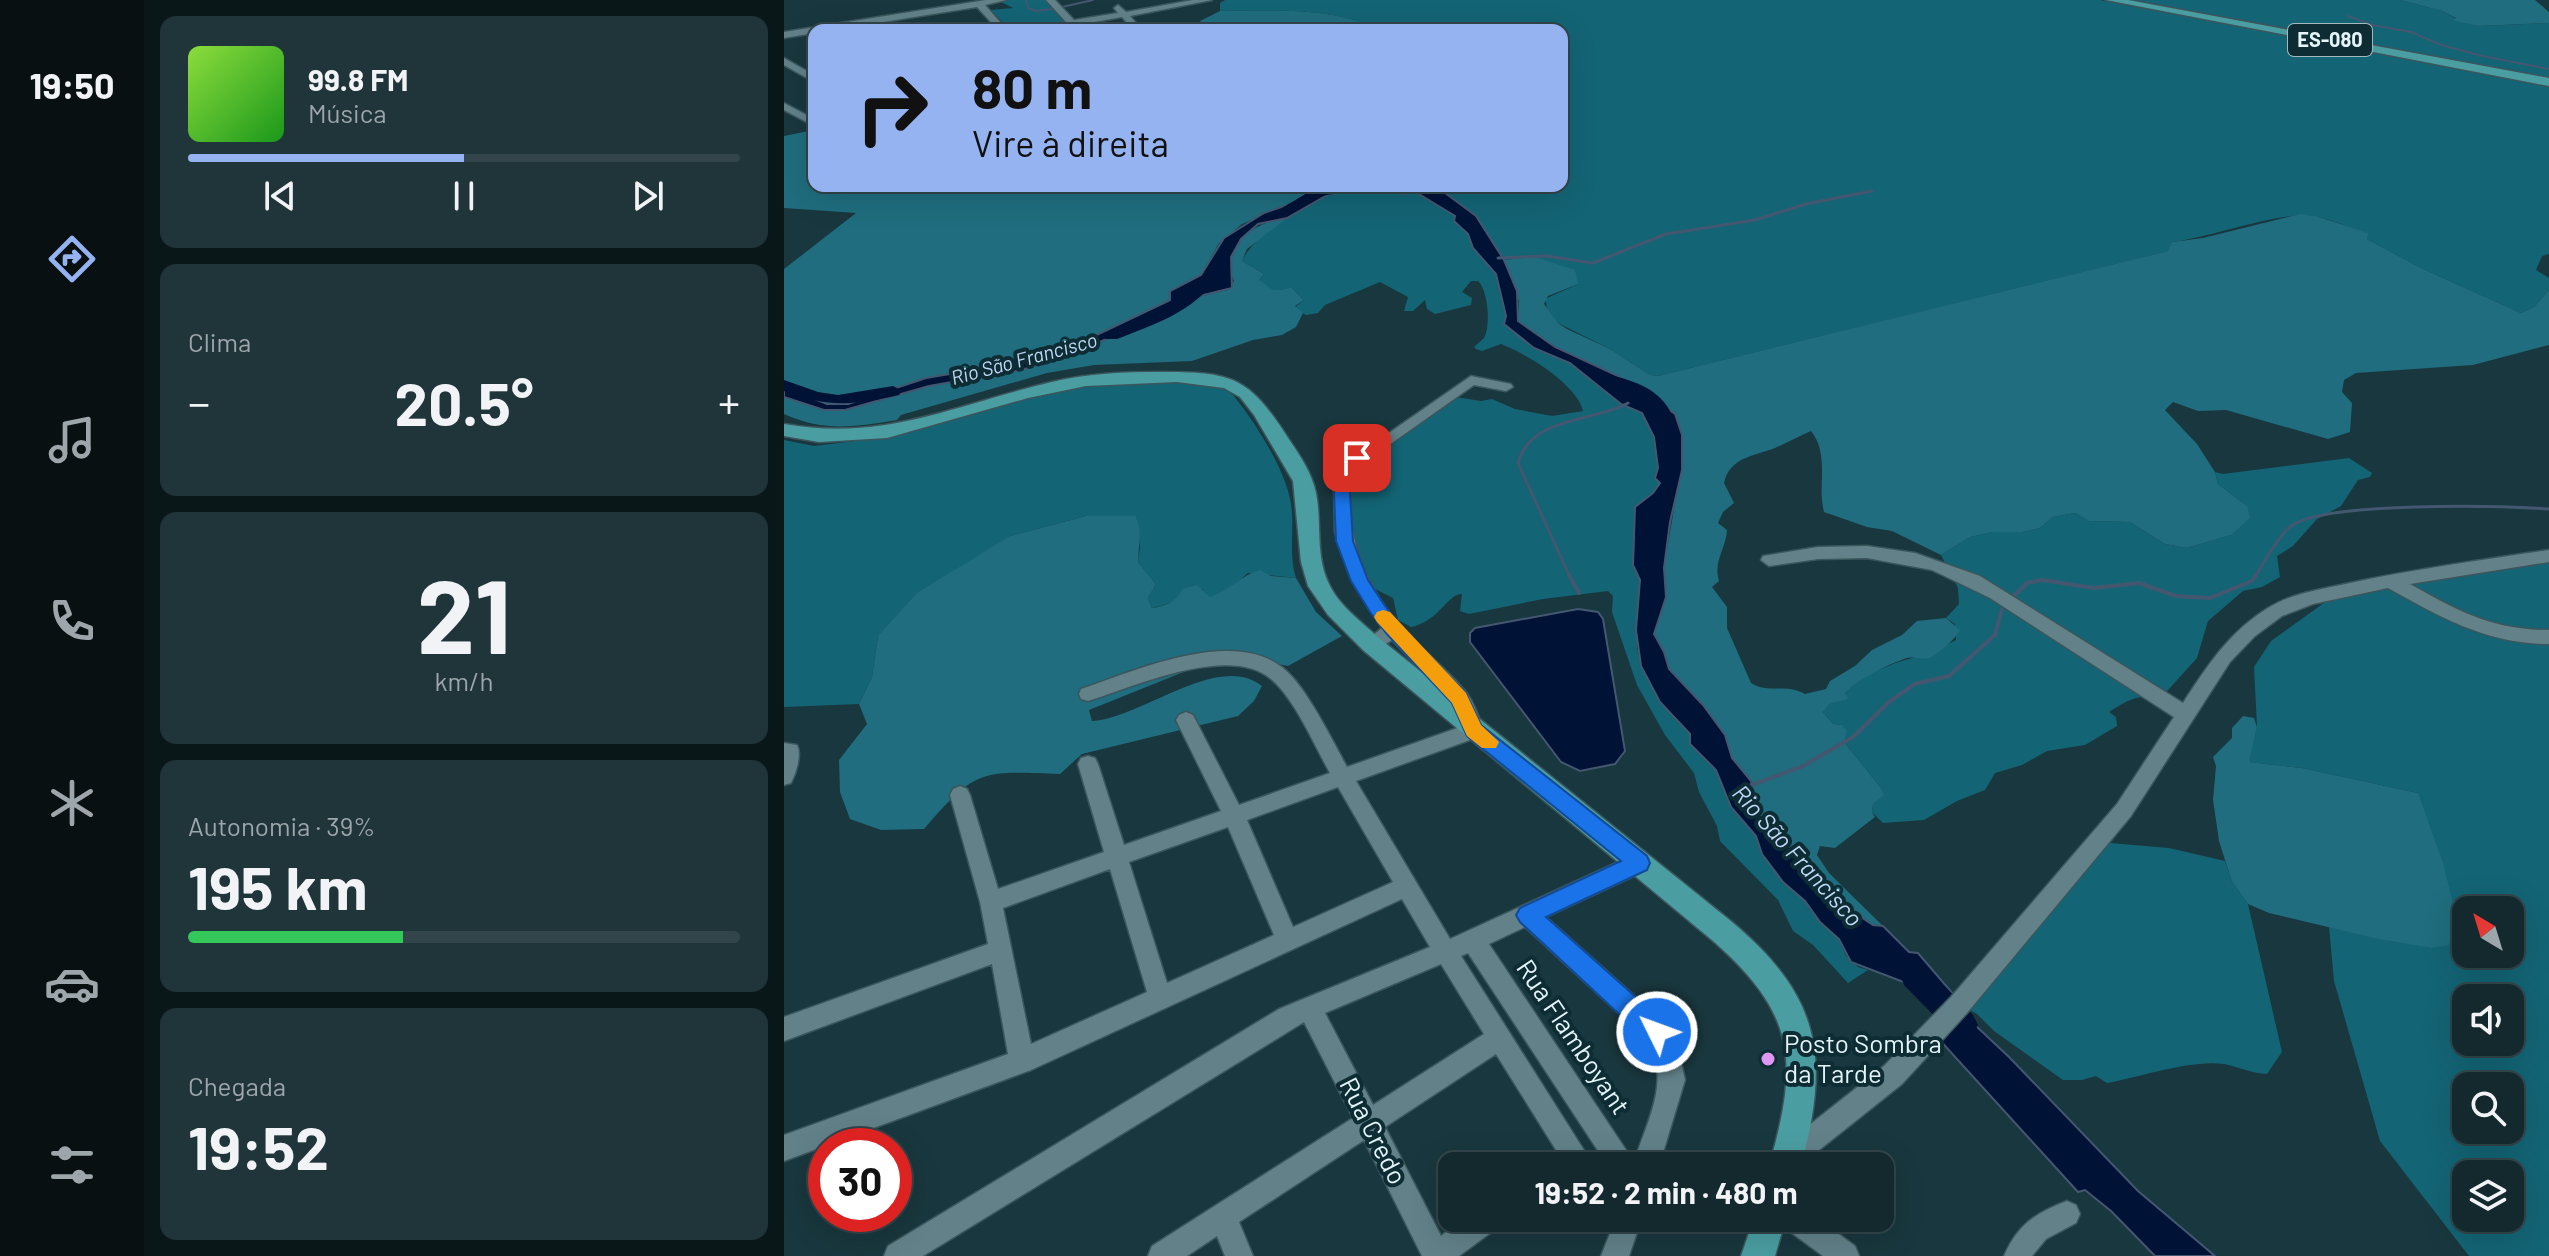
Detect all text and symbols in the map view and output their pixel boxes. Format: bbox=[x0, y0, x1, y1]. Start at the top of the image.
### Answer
road number: ES-080 bbox=[2288, 24, 2372, 56]
text: 80 m bbox=[972, 53, 1092, 120]
icon: right bbox=[840, 56, 944, 160]
text: 99.8 FM bbox=[308, 61, 408, 97]
text: 19:50 bbox=[30, 63, 114, 106]
text: Música bbox=[308, 97, 387, 128]
text: Vire à direita bbox=[972, 121, 1169, 164]
icon: previous bbox=[258, 174, 302, 218]
icon: pause bbox=[442, 174, 486, 218]
icon: next bbox=[626, 174, 670, 218]
icon: directions bbox=[44, 231, 100, 287]
text: Clima bbox=[188, 326, 251, 357]
water label: Rio São Francisco bbox=[948, 327, 1099, 389]
text: 20.5° bbox=[395, 366, 533, 438]
text: − bbox=[188, 375, 210, 428]
text: + bbox=[718, 375, 740, 428]
icon: music bbox=[44, 412, 100, 468]
pin bbox=[1323, 424, 1391, 492]
icon: arrive bbox=[1335, 436, 1379, 480]
text: 21 bbox=[417, 550, 511, 675]
icon: phone bbox=[44, 593, 100, 649]
text: km/h bbox=[435, 665, 493, 696]
icon: climate bbox=[44, 775, 100, 831]
water label: Rio São Francisco bbox=[1727, 778, 1869, 932]
text: Autonomia · 39% bbox=[188, 810, 375, 841]
text: 195 km bbox=[188, 850, 368, 922]
north arrow bbox=[2452, 896, 2524, 968]
map controls bbox=[2452, 896, 2524, 1232]
street label: Rua Flamboyant bbox=[1511, 953, 1637, 1119]
icon: car bbox=[44, 956, 100, 1012]
button: sound bbox=[2452, 984, 2524, 1056]
position arrow bbox=[1615, 990, 1699, 1074]
place label: Posto Sombra da Tarde bbox=[1784, 1027, 1942, 1088]
marker: Posto Sombra da Tarde bbox=[1759, 1050, 1777, 1068]
text: Chegada bbox=[188, 1070, 286, 1101]
street label: Rua Credo bbox=[1334, 1072, 1414, 1189]
button: search bbox=[2452, 1072, 2524, 1144]
text: 19:52 bbox=[188, 1110, 329, 1182]
speed limit sign: 30 bbox=[808, 1128, 912, 1232]
icon: filters bbox=[44, 1137, 100, 1193]
button: layers bbox=[2452, 1160, 2524, 1232]
text: 19:52 · 2 min · 480 m bbox=[1535, 1174, 1797, 1210]

